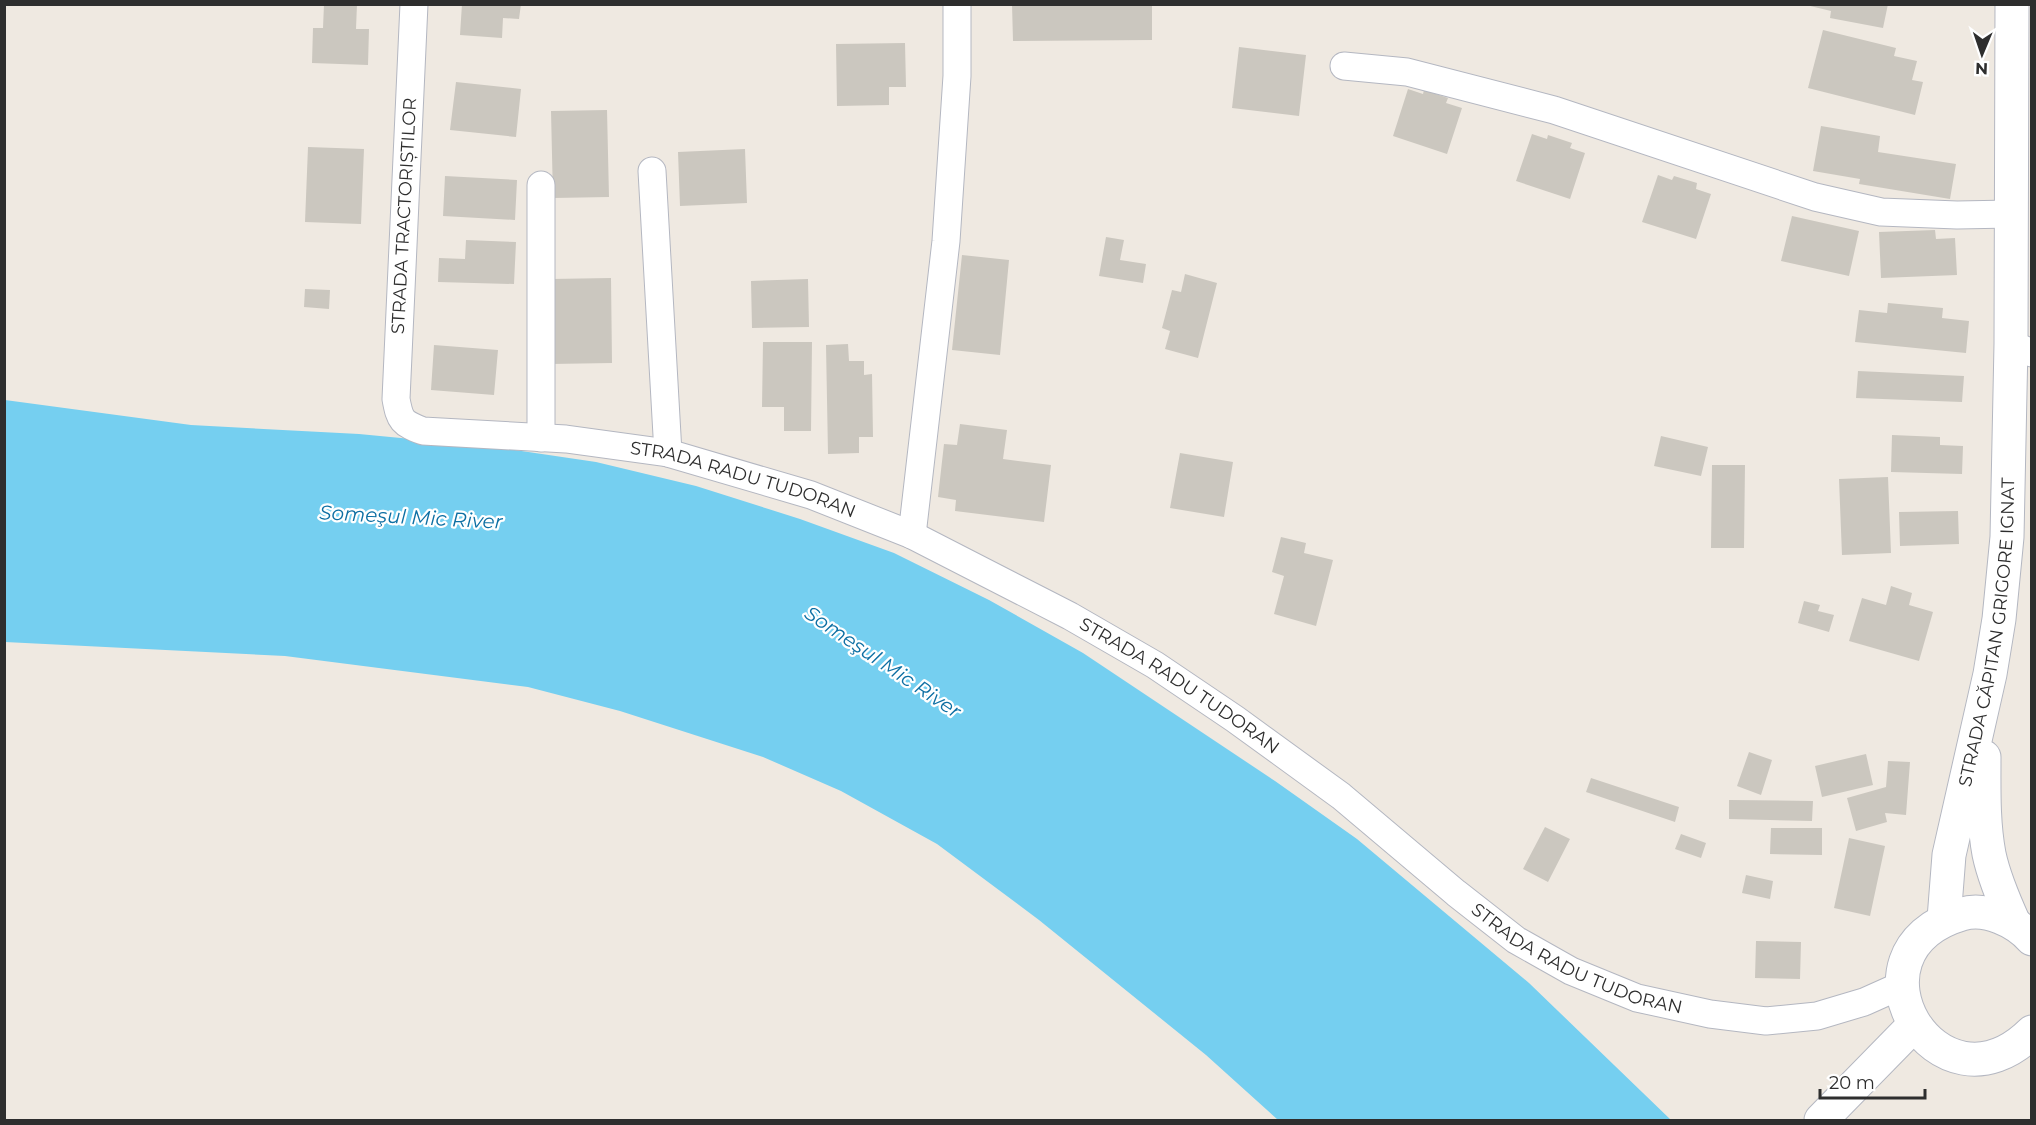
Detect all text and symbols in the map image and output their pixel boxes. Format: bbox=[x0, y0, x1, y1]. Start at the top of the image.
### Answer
north arrow bbox=[1952, 24, 2012, 84]
text: N bbox=[1975, 59, 1988, 78]
street label: STRADA TRACTORIȘTILOR bbox=[387, 97, 422, 335]
street label: STRADA RADU TUDORAN bbox=[629, 437, 859, 523]
street label: STRADA CĂPITAN GRIGORE IGNAT bbox=[1954, 477, 2019, 789]
water label: Someşul Mic River bbox=[319, 500, 504, 534]
water label: Someşul Mic River bbox=[800, 601, 967, 724]
street label: STRADA RADU TUDORAN bbox=[1075, 613, 1284, 759]
street label: STRADA RADU TUDORAN bbox=[1467, 898, 1684, 1019]
scale bar bbox=[1820, 1062, 1925, 1100]
text: 20 m bbox=[1829, 1072, 1875, 1094]

